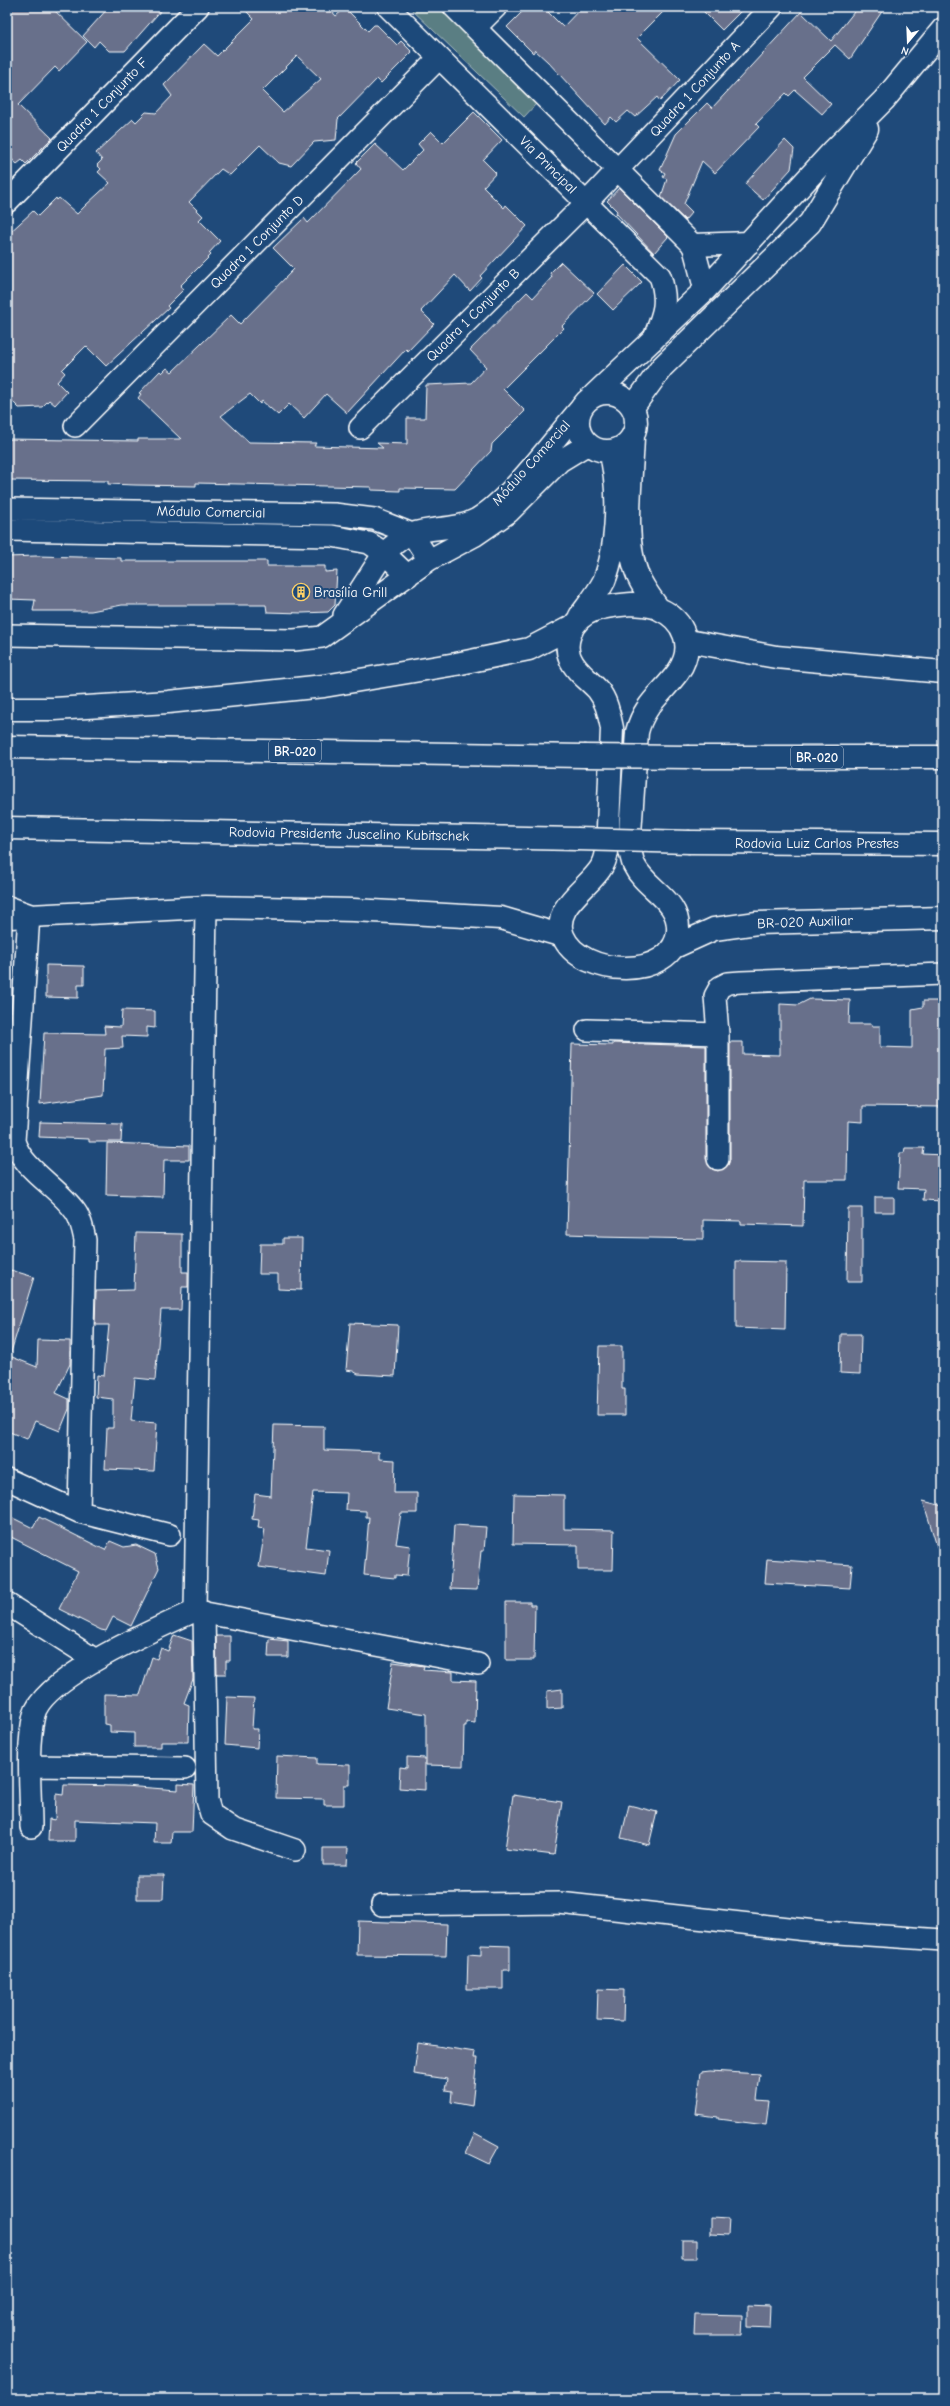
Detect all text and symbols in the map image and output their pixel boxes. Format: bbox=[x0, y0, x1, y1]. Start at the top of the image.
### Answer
north arrow bbox=[888, 22, 928, 62]
street label: Quadra 1 Conjunto A bbox=[646, 38, 744, 140]
text: N bbox=[899, 44, 910, 58]
street label: Quadra 1 Conjunto F bbox=[53, 54, 151, 156]
street label: Via Principal bbox=[516, 133, 580, 197]
street label: Quadra 1 Conjunto D bbox=[207, 191, 308, 292]
street label: Quadra 1 Conjunto B bbox=[423, 264, 524, 365]
street label: Módulo Comercial bbox=[488, 417, 574, 509]
street label: Módulo Comercial bbox=[156, 503, 266, 521]
building icon: Brasília Grill bbox=[291, 582, 311, 602]
place label: Brasília Grill bbox=[314, 584, 387, 601]
road number: BR-020 bbox=[269, 740, 321, 762]
road number: BR-020 bbox=[791, 746, 843, 768]
street label: Rodovia Presidente Juscelino Kubitschek bbox=[229, 823, 470, 845]
street label: Rodovia Luiz Carlos Prestes bbox=[735, 835, 899, 852]
street label: BR-020 Auxiliar bbox=[757, 912, 854, 932]

